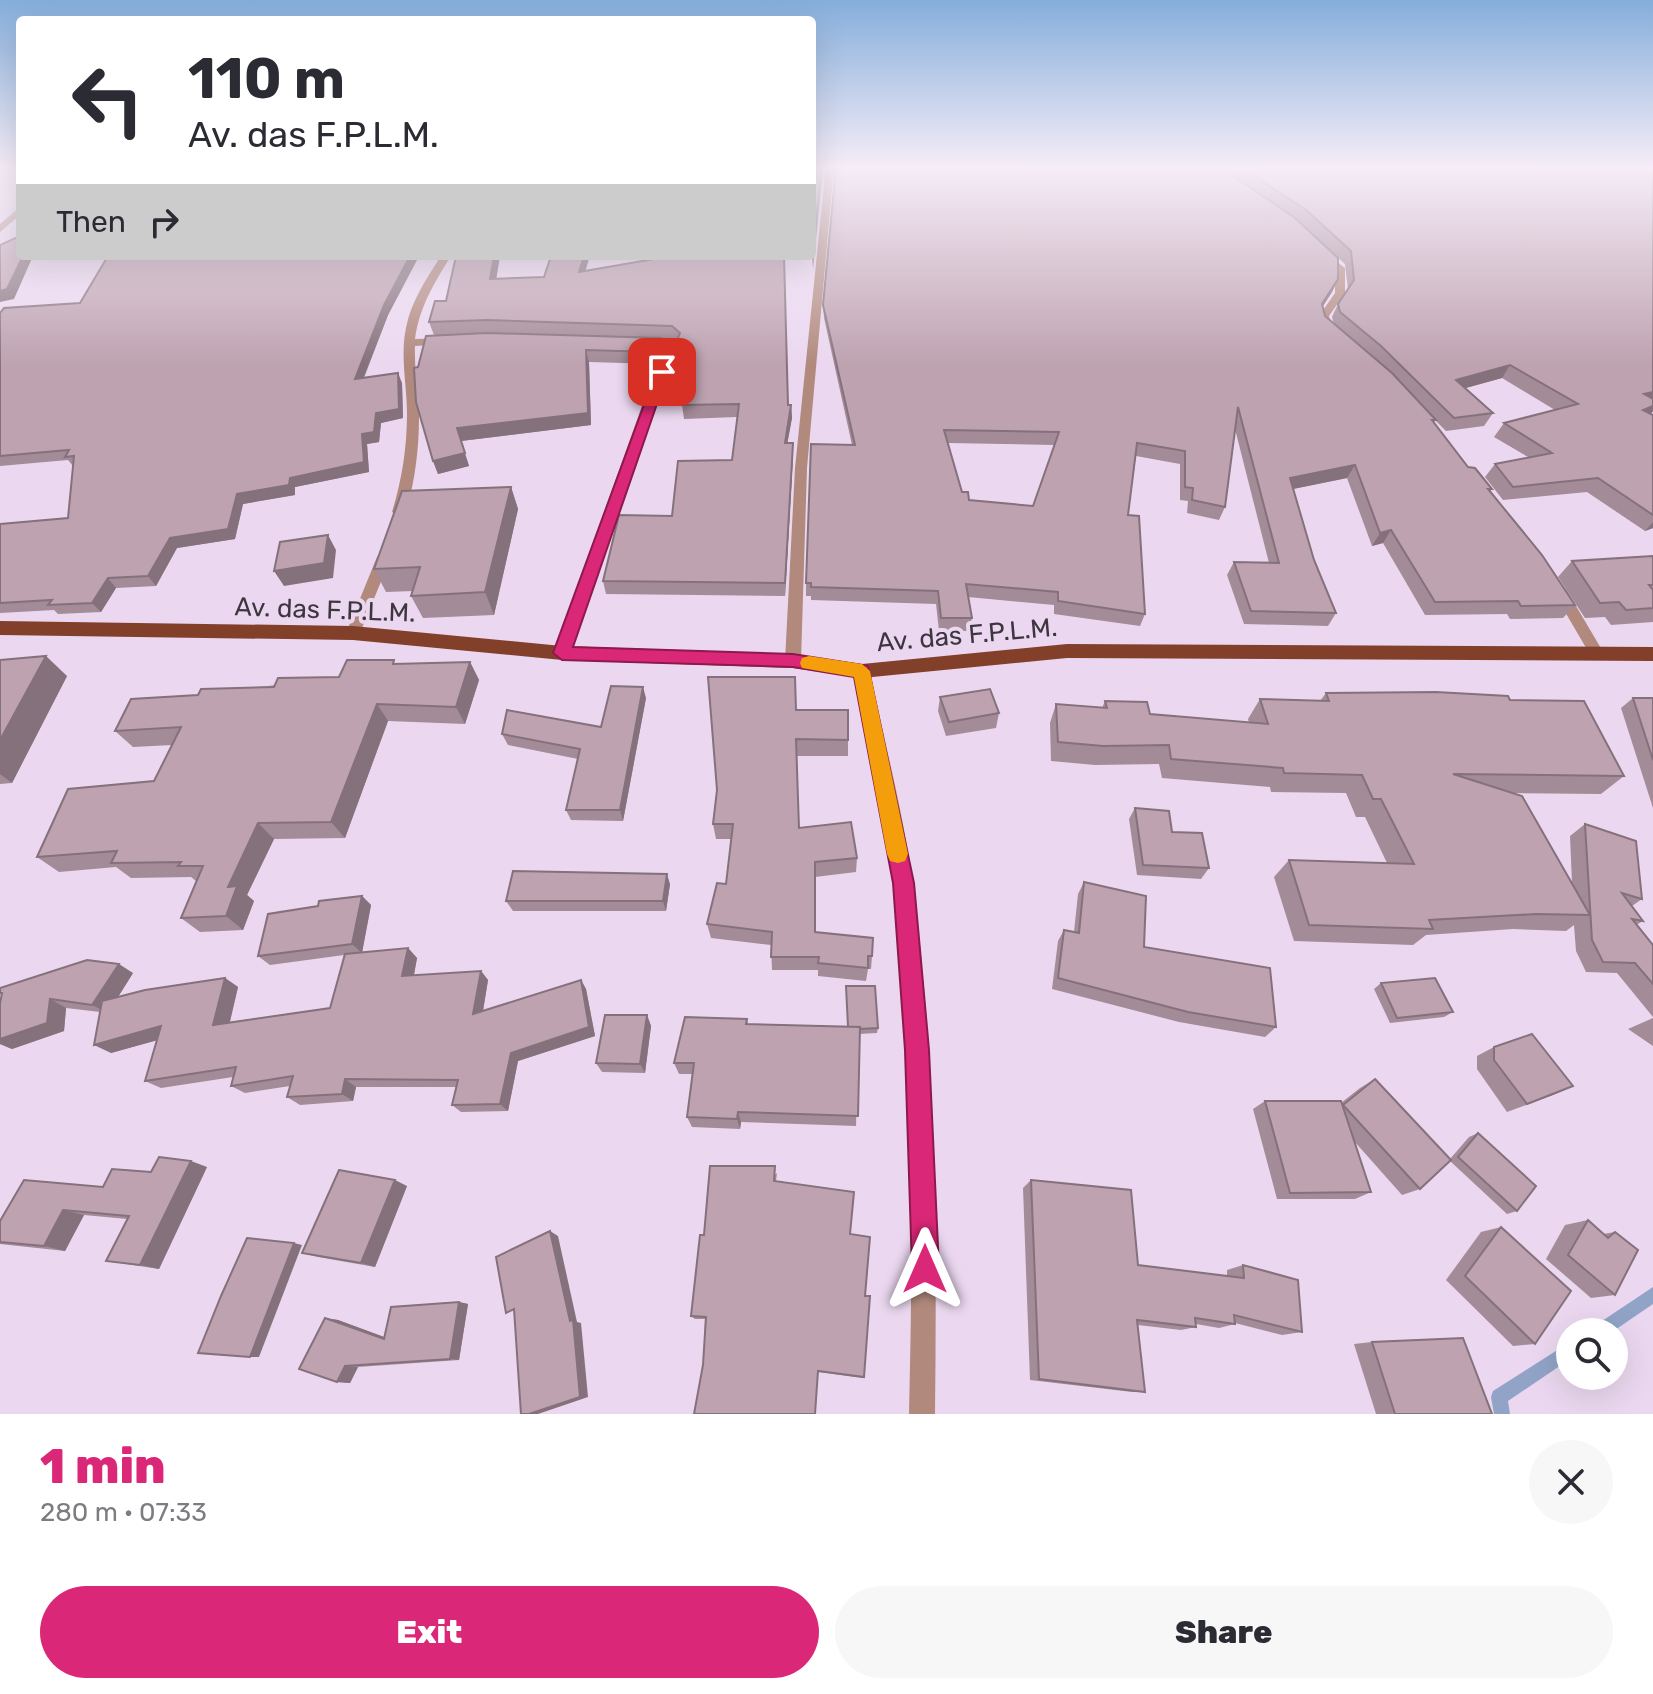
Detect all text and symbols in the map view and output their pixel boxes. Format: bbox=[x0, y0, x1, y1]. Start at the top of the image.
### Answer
text: 110 m bbox=[188, 46, 345, 112]
icon: left bbox=[56, 48, 160, 152]
text: Av. das F.P.L.M. bbox=[188, 113, 439, 156]
icon: right bbox=[142, 200, 186, 244]
text: Then bbox=[56, 204, 126, 240]
pin bbox=[628, 338, 696, 406]
icon: arrive bbox=[640, 350, 684, 394]
street label: Av. das F.P.L.M. bbox=[234, 591, 416, 629]
street label: Av. das F.P.L.M. bbox=[875, 612, 1059, 658]
position arrow bbox=[883, 1227, 967, 1311]
map controls bbox=[1556, 1318, 1628, 1390]
button: search bbox=[1556, 1318, 1628, 1390]
text: 1 min bbox=[40, 1438, 166, 1495]
button: close bbox=[1529, 1440, 1613, 1524]
text: 280 m · 07:33 bbox=[40, 1497, 207, 1528]
button: Exit bbox=[40, 1586, 819, 1678]
button: Share bbox=[835, 1586, 1613, 1678]

